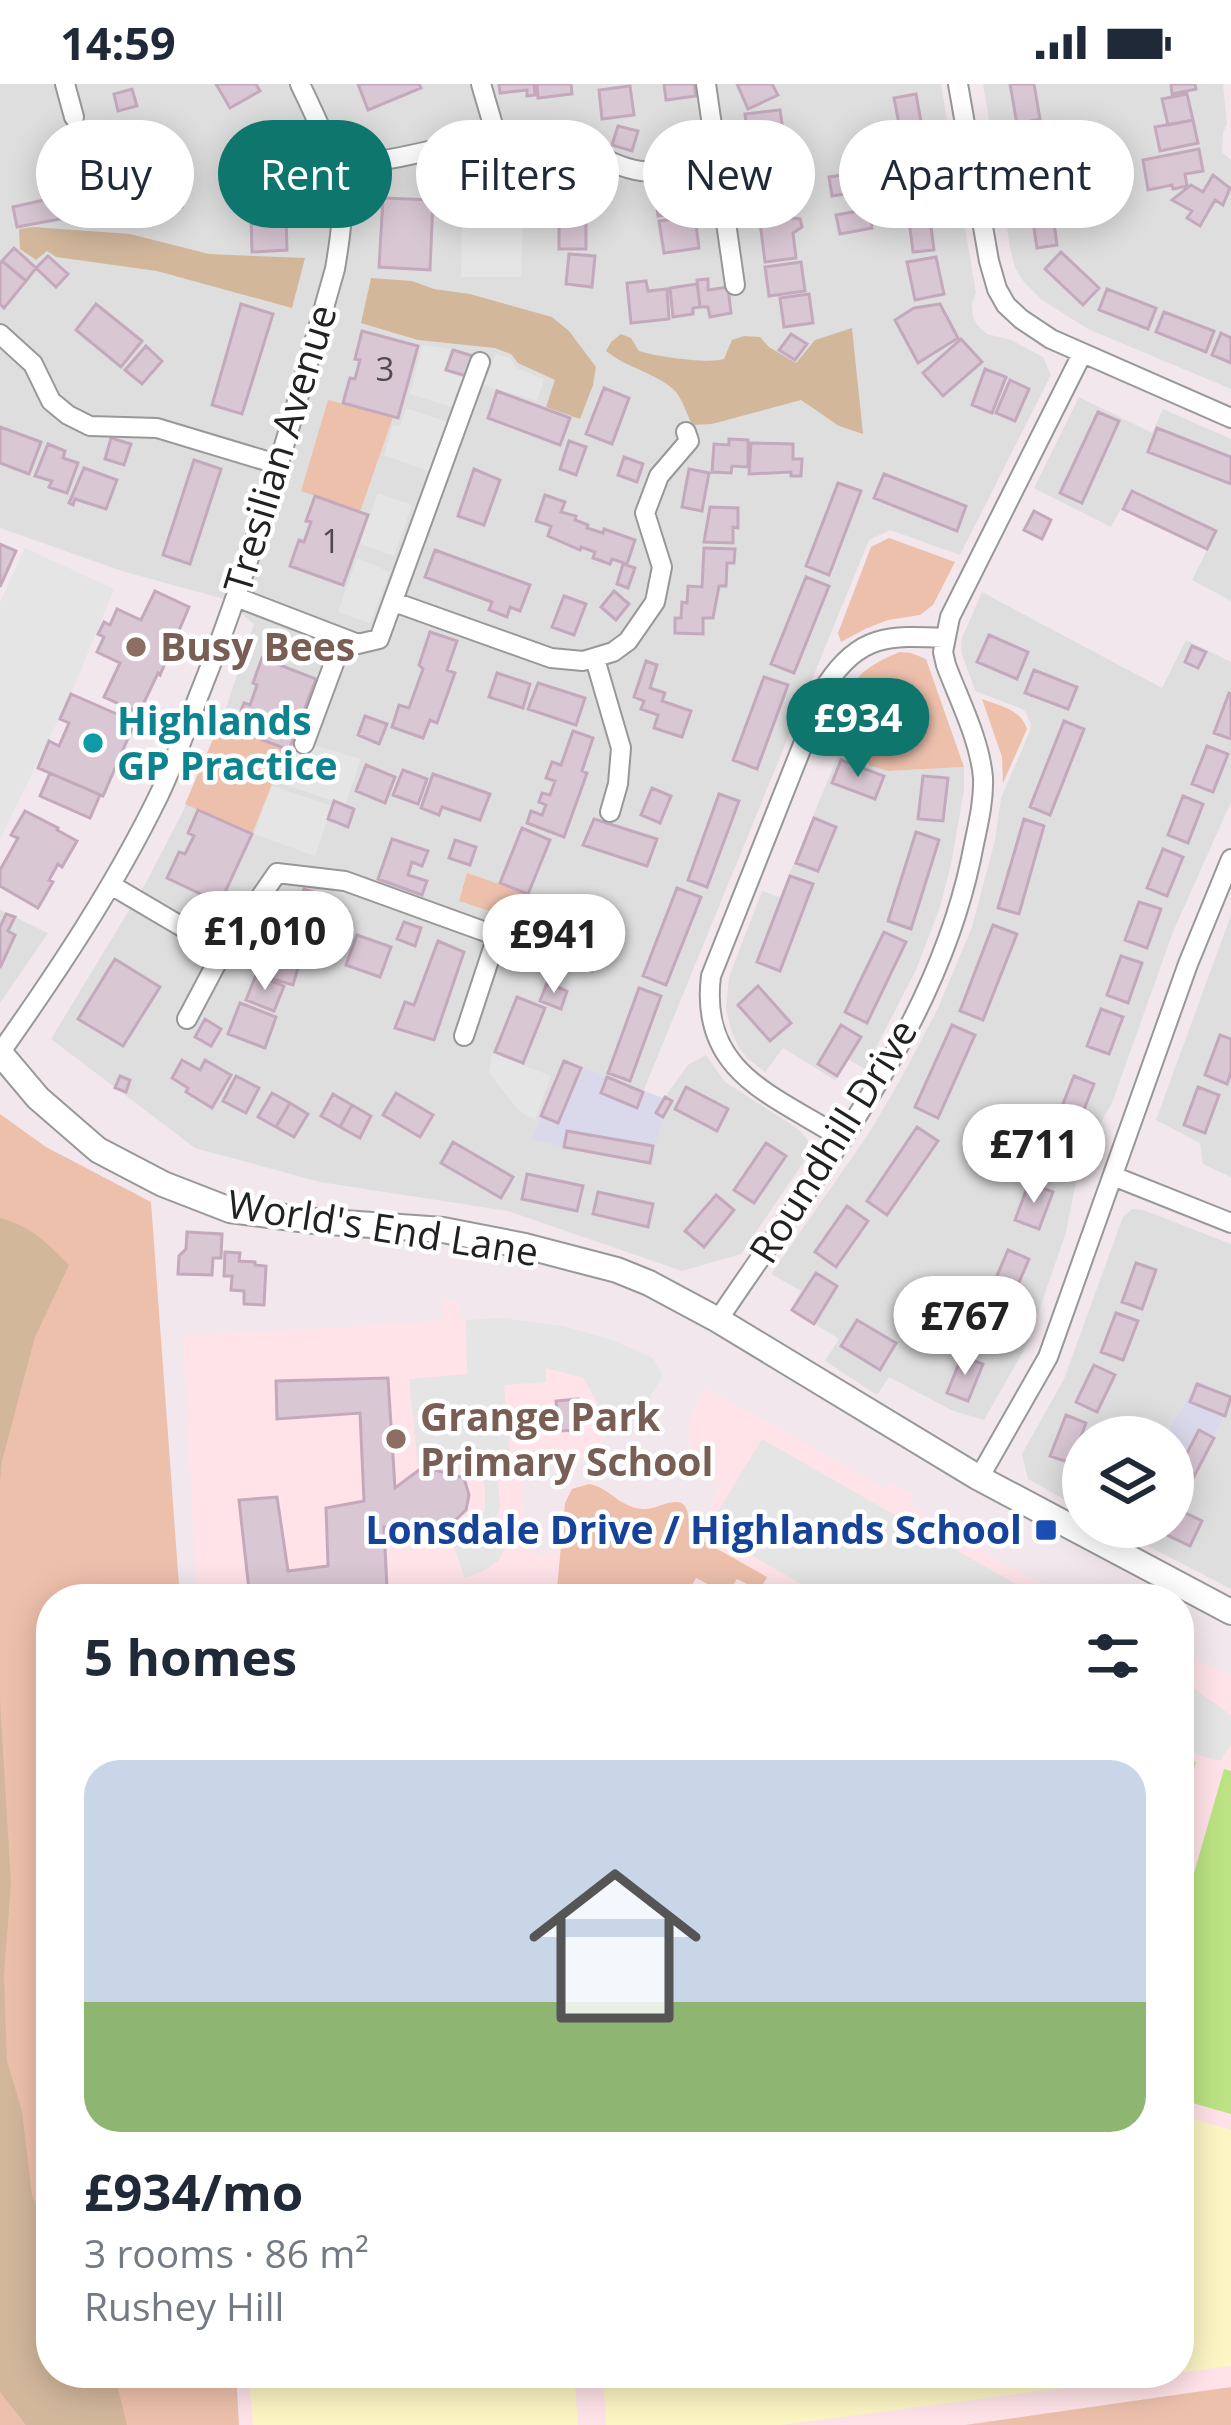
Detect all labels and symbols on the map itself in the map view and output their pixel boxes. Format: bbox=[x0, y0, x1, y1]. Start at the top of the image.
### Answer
street label: Tresilian Avenue bbox=[210, 298, 348, 599]
house number: 3 bbox=[376, 346, 394, 391]
house number: 1 bbox=[322, 518, 340, 563]
place label: Busy Bees bbox=[160, 619, 355, 672]
marker: Busy Bees bbox=[123, 634, 149, 660]
pin: £934 bbox=[787, 678, 929, 780]
place label: Highlands GP Practice bbox=[117, 693, 338, 791]
marker: Highlands GP Practice bbox=[80, 730, 106, 756]
pin: £1,010 bbox=[167, 891, 363, 993]
pin: £941 bbox=[483, 894, 625, 996]
street label: Roundhill Drive bbox=[736, 1008, 928, 1272]
pin: £711 bbox=[963, 1104, 1105, 1206]
street label: World's End Lane bbox=[224, 1176, 542, 1277]
pin: £767 bbox=[894, 1276, 1036, 1378]
place label: Grange Park Primary School bbox=[420, 1389, 713, 1487]
marker: Grange Park Primary School bbox=[383, 1426, 409, 1452]
place label: Lonsdale Drive / Highlands School bbox=[365, 1502, 1022, 1555]
marker: Lonsdale Drive / Highlands School bbox=[1033, 1517, 1059, 1543]

